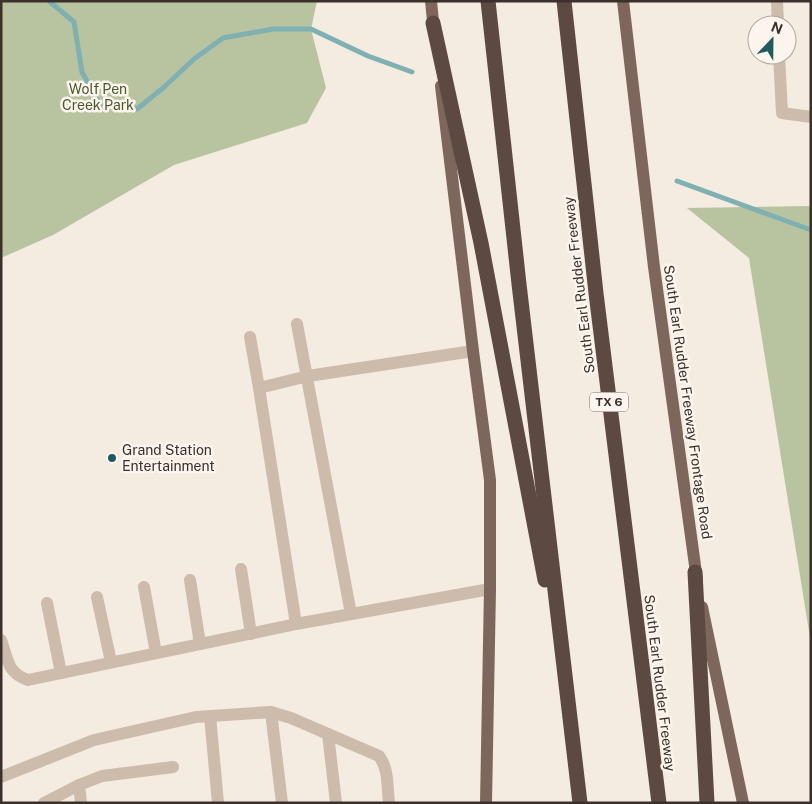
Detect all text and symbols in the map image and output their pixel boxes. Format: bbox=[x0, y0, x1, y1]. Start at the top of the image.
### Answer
north arrow bbox=[747, 15, 797, 65]
text: N bbox=[769, 18, 785, 37]
park label: Wolf Pen Creek Park bbox=[62, 81, 134, 113]
street label: South Earl Rudder Freeway bbox=[560, 195, 598, 374]
street label: South Earl Rudder Freeway Frontage Road bbox=[661, 264, 715, 540]
road number: TX 6 bbox=[590, 392, 628, 412]
place label: Grand Station Entertainment bbox=[122, 442, 215, 474]
marker: Grand Station Entertainment bbox=[106, 452, 118, 464]
street label: South Earl Rudder Freeway bbox=[641, 594, 679, 773]

